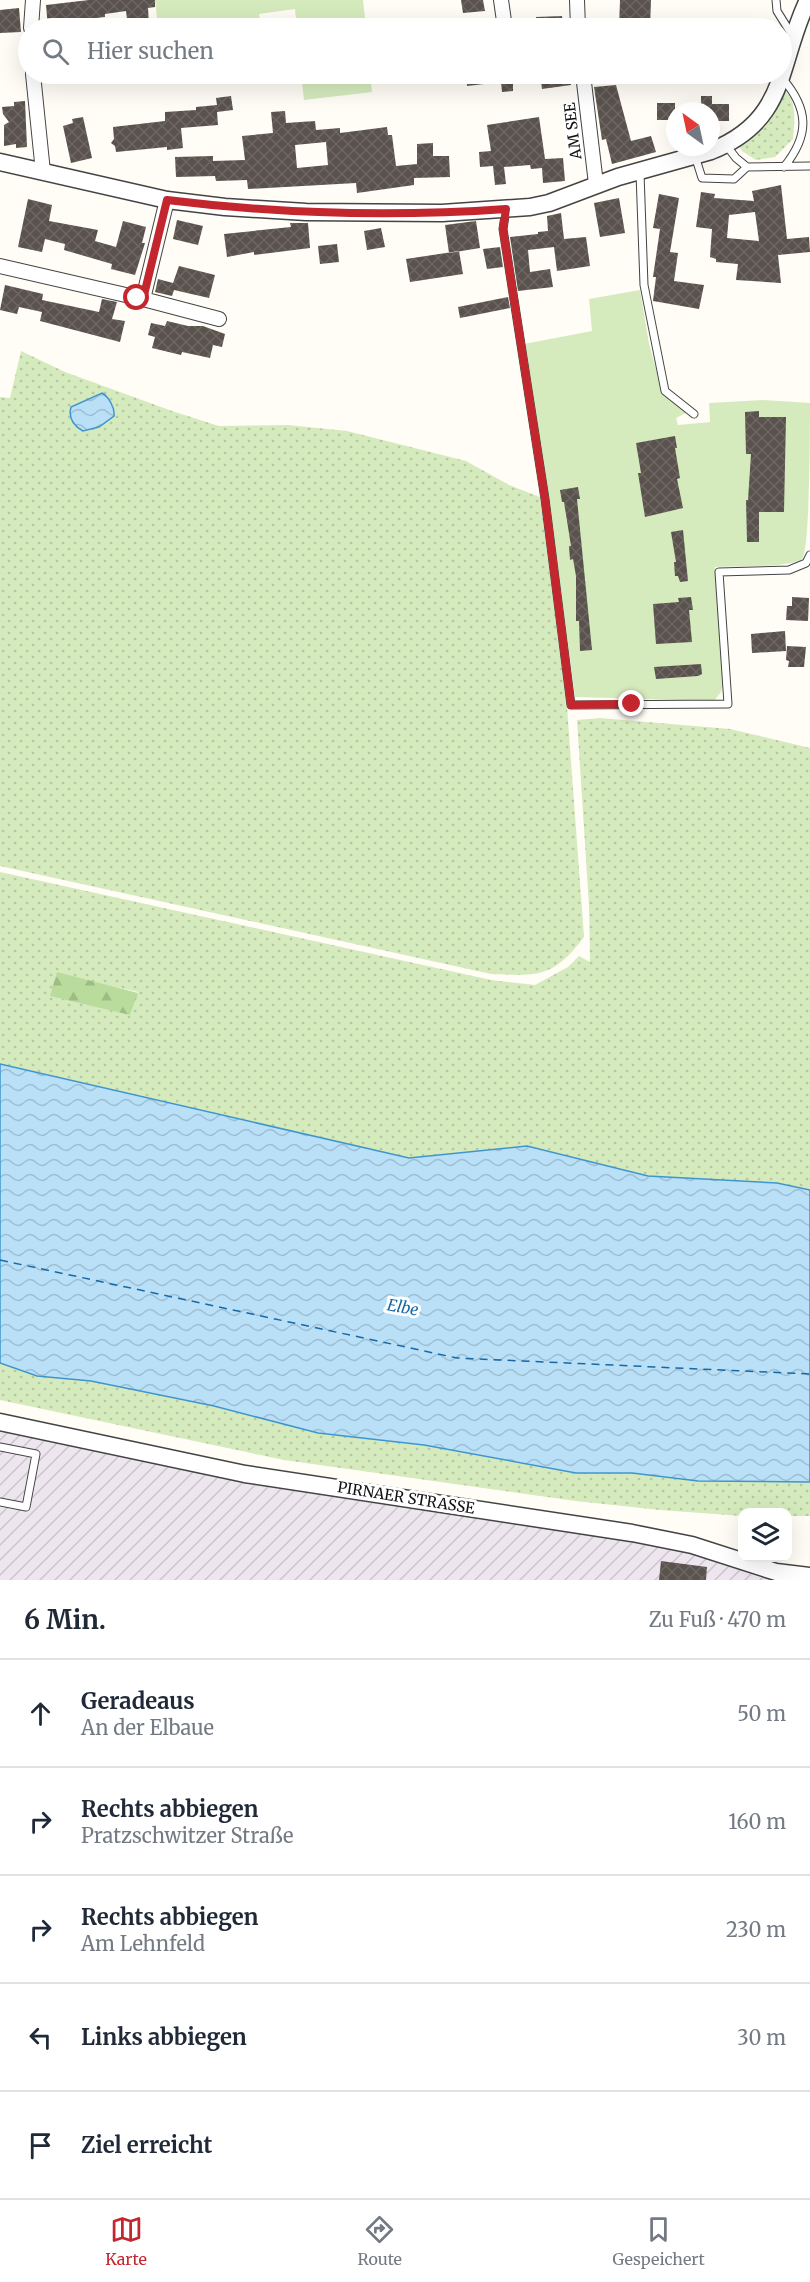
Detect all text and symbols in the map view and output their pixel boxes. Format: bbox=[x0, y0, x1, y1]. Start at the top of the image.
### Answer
search box bbox=[18, 18, 792, 84]
icon: search bbox=[39, 35, 72, 68]
text: Hier suchen bbox=[87, 37, 214, 65]
street label: AM SEE bbox=[560, 101, 586, 162]
north arrow bbox=[666, 102, 720, 156]
route start bbox=[123, 284, 149, 310]
route end bbox=[618, 690, 644, 716]
water label: Elbe bbox=[386, 1294, 420, 1320]
street label: PIRNAER STRASSE bbox=[336, 1477, 477, 1518]
map controls bbox=[738, 1508, 792, 1562]
button: layers bbox=[738, 1508, 792, 1562]
text: 6 Min. bbox=[24, 1603, 106, 1636]
text: Zu Fuß · 470 m bbox=[649, 1607, 786, 1632]
text: Geradeaus bbox=[81, 1687, 195, 1715]
icon: ahead bbox=[24, 1697, 57, 1730]
text: 50 m bbox=[737, 1701, 786, 1726]
text: An der Elbaue bbox=[81, 1715, 214, 1740]
text: Rechts abbiegen bbox=[81, 1795, 258, 1823]
icon: right bbox=[24, 1805, 57, 1838]
text: 160 m bbox=[728, 1809, 786, 1834]
text: Pratzschwitzer Straße bbox=[81, 1823, 294, 1848]
text: Rechts abbiegen bbox=[81, 1903, 258, 1931]
icon: right bbox=[24, 1913, 57, 1946]
text: 230 m bbox=[726, 1917, 786, 1942]
text: Am Lehnfeld bbox=[81, 1931, 205, 1956]
icon: left bbox=[24, 2021, 57, 2054]
text: Links abbiegen bbox=[81, 2023, 247, 2051]
text: 30 m bbox=[737, 2025, 786, 2050]
icon: arrive bbox=[24, 2129, 57, 2162]
text: Ziel erreicht bbox=[81, 2131, 212, 2159]
tab: Karte bbox=[105, 2213, 147, 2269]
tab: Route bbox=[357, 2213, 402, 2269]
tab: Gespeichert bbox=[613, 2213, 705, 2269]

